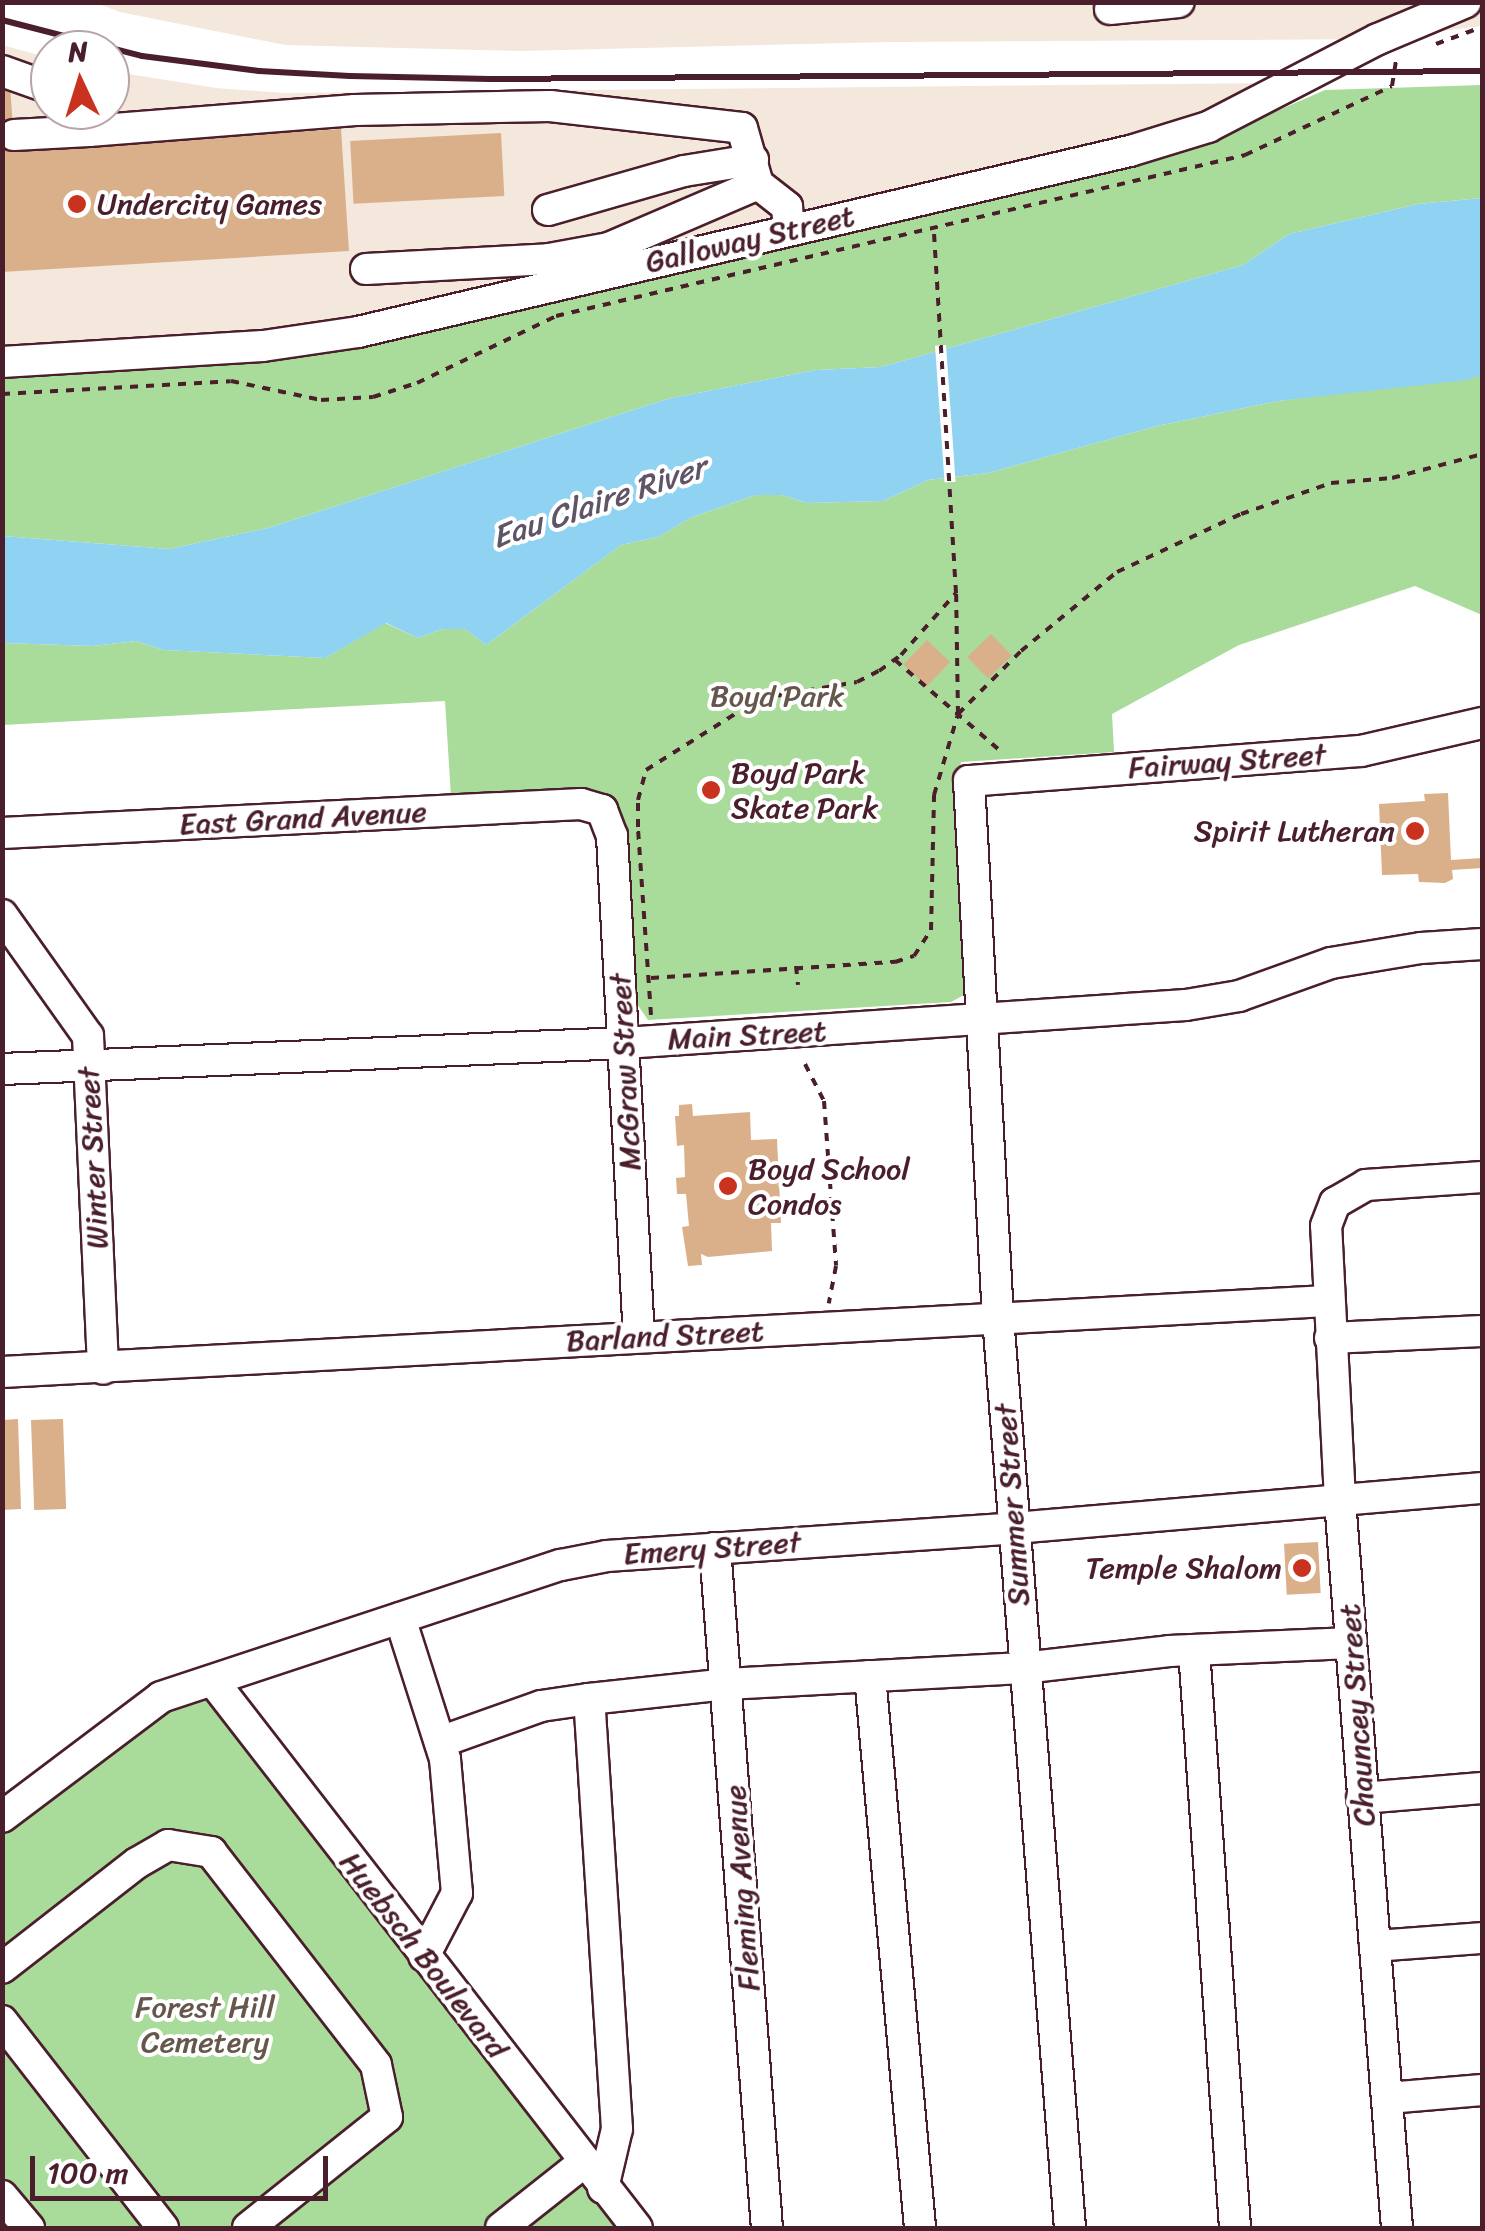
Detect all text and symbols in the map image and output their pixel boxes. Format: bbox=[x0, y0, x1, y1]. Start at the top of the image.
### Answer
text: N bbox=[67, 26, 89, 77]
north arrow bbox=[30, 30, 130, 130]
place label: Undercity Games bbox=[97, 186, 322, 222]
marker: Undercity Games bbox=[66, 193, 88, 215]
street label: Galloway Street bbox=[642, 198, 858, 280]
water label: Eau Claire River bbox=[487, 449, 711, 557]
park label: Boyd Park bbox=[710, 678, 844, 714]
street label: Fairway Street bbox=[1127, 736, 1327, 786]
place label: Boyd Park Skate Park bbox=[731, 755, 879, 826]
marker: Boyd Park Skate Park bbox=[700, 779, 722, 801]
street label: East Grand Avenue bbox=[178, 794, 428, 842]
place label: Spirit Lutheran bbox=[1194, 813, 1395, 849]
marker: Spirit Lutheran bbox=[1404, 820, 1426, 842]
street label: McGraw Street bbox=[602, 971, 648, 1173]
street label: Main Street bbox=[667, 1013, 827, 1057]
street label: Winter Street bbox=[70, 1065, 116, 1251]
place label: Boyd School Condos bbox=[748, 1151, 910, 1222]
marker: Boyd School Condos bbox=[717, 1175, 739, 1197]
street label: Barland Street bbox=[566, 1313, 764, 1359]
street label: Summer Street bbox=[987, 1402, 1037, 1608]
street label: Emery Street bbox=[622, 1524, 802, 1572]
place label: Temple Shalom bbox=[1086, 1550, 1282, 1586]
marker: Temple Shalom bbox=[1291, 1557, 1313, 1579]
street label: Chauncey Street bbox=[1331, 1603, 1383, 1827]
street label: Fleming Avenue bbox=[717, 1784, 767, 1992]
street label: Huebsch Boulevard bbox=[332, 1845, 516, 2065]
park label: Forest Hill Cemetery bbox=[135, 1989, 275, 2060]
scale bar bbox=[35, 2136, 332, 2198]
text: 100 m bbox=[47, 2146, 129, 2200]

